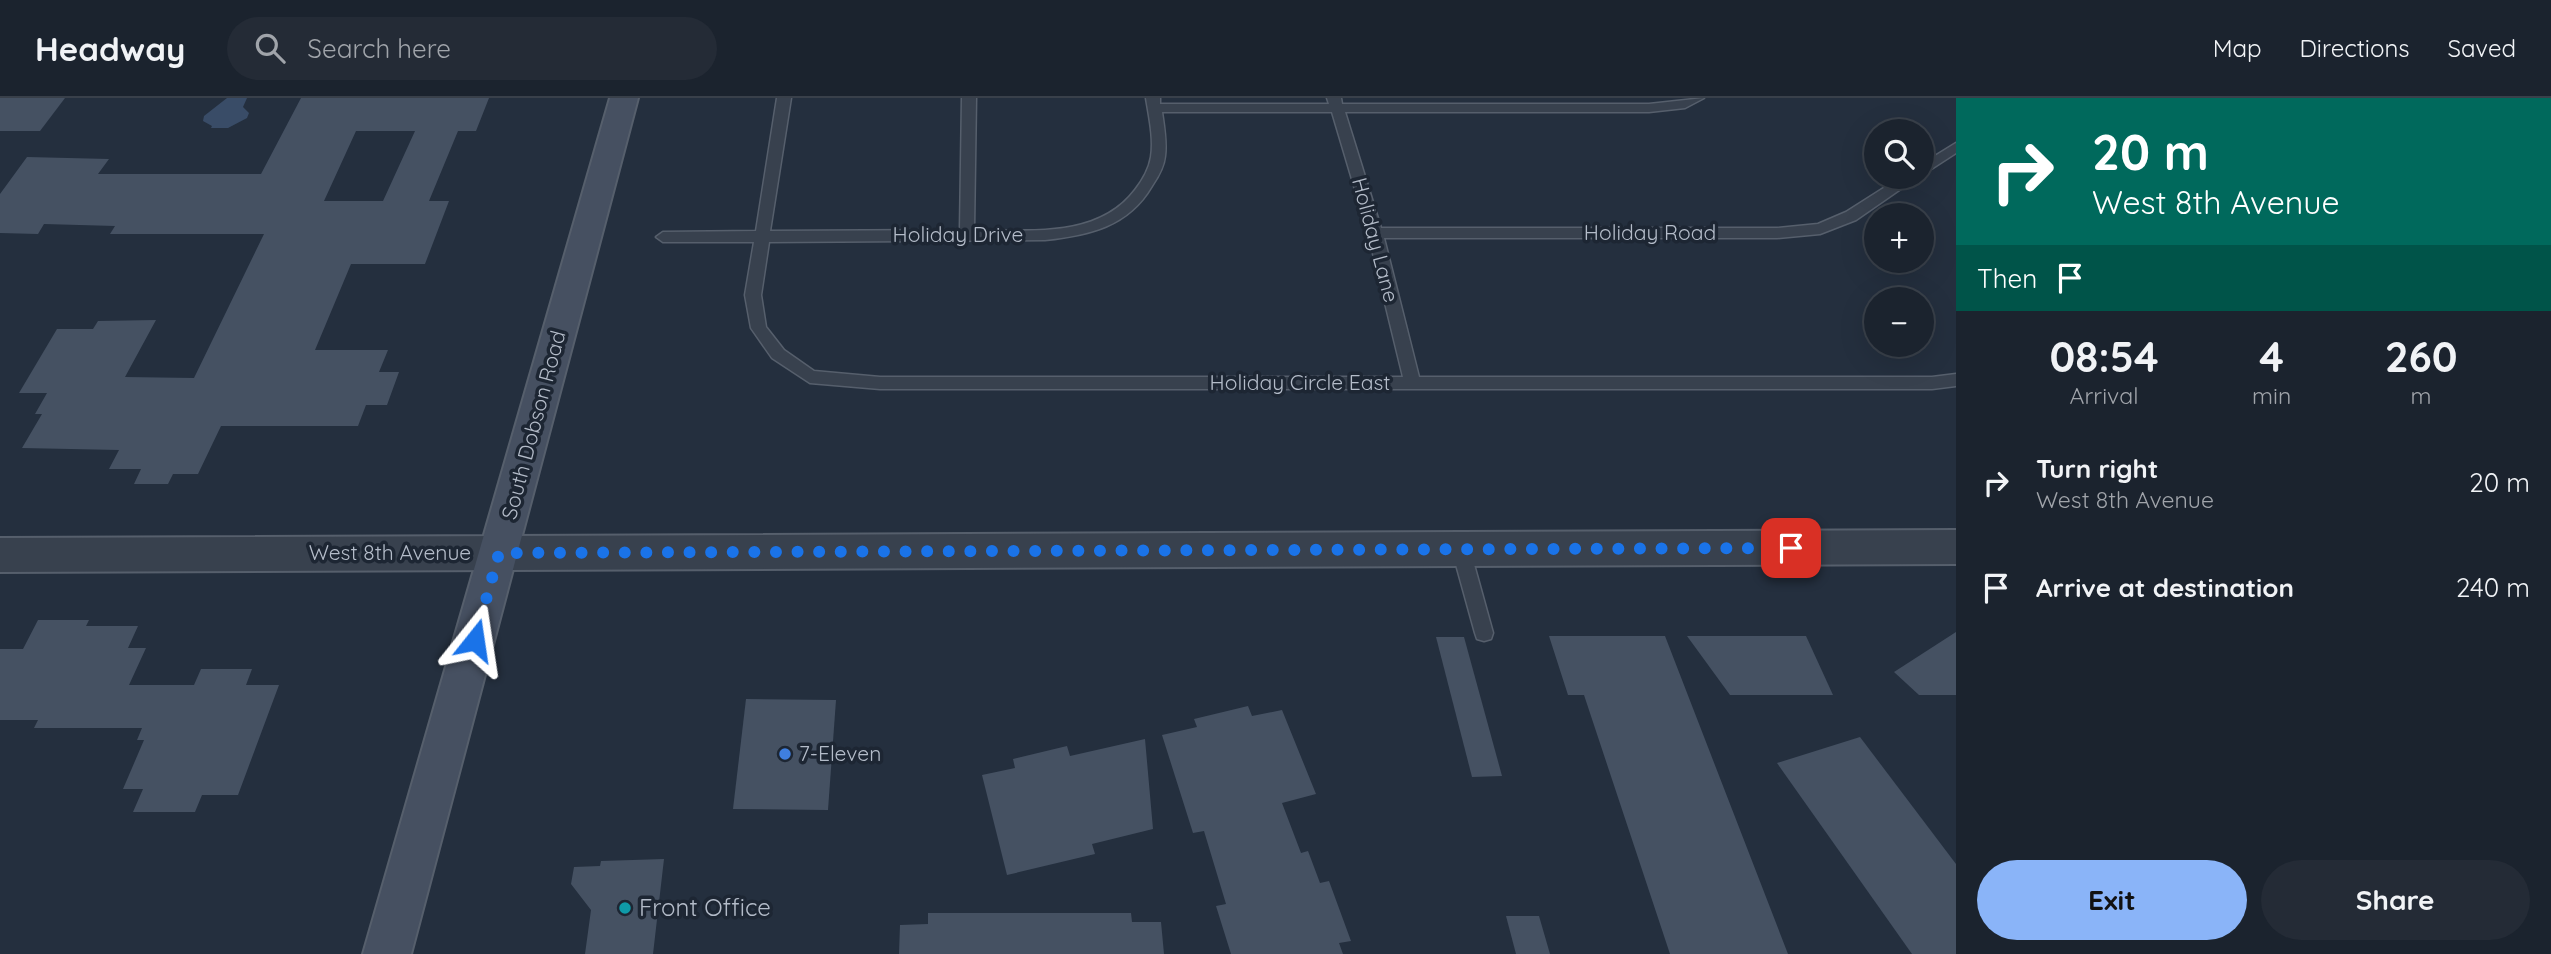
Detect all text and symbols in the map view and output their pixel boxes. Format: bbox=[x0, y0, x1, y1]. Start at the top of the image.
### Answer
search box bbox=[227, 17, 717, 80]
text: Headway bbox=[35, 28, 185, 69]
icon: search bbox=[251, 29, 289, 67]
text: Search here bbox=[307, 32, 451, 65]
text: Map bbox=[2213, 33, 2262, 63]
text: Directions bbox=[2300, 33, 2410, 63]
text: Saved bbox=[2448, 33, 2516, 63]
map controls bbox=[1864, 119, 1934, 357]
button: search bbox=[1864, 119, 1934, 189]
text: 20 m bbox=[2092, 121, 2209, 182]
icon: right bbox=[1977, 126, 2068, 217]
street label: Holiday Lane bbox=[1347, 174, 1405, 305]
text: West 8th Avenue bbox=[2092, 182, 2340, 222]
button: + bbox=[1864, 203, 1934, 273]
street label: Holiday Road bbox=[1584, 219, 1716, 245]
street label: Holiday Drive bbox=[893, 221, 1023, 247]
icon: arrive bbox=[2051, 259, 2089, 297]
text: Then bbox=[1977, 262, 2037, 295]
button: − bbox=[1864, 287, 1934, 357]
street label: South Dobson Road bbox=[495, 327, 571, 522]
text: 08:54 bbox=[2049, 330, 2159, 383]
text: 4 bbox=[2259, 330, 2284, 383]
text: 260 bbox=[2385, 330, 2458, 383]
street label: Holiday Circle East bbox=[1210, 369, 1390, 395]
text: Arrival bbox=[2070, 381, 2138, 410]
text: min bbox=[2252, 381, 2291, 410]
text: m bbox=[2411, 381, 2432, 410]
text: Turn right bbox=[2036, 452, 2158, 485]
icon: right bbox=[1977, 464, 2015, 502]
text: 20 m bbox=[2469, 466, 2530, 499]
text: West 8th Avenue bbox=[2036, 485, 2214, 514]
pin bbox=[1761, 518, 1821, 578]
icon: arrive bbox=[1772, 529, 1810, 567]
street label: West 8th Avenue bbox=[309, 539, 471, 565]
icon: arrive bbox=[1977, 569, 2015, 607]
text: Arrive at destination bbox=[2036, 571, 2294, 604]
text: 240 m bbox=[2456, 571, 2530, 604]
position arrow bbox=[438, 603, 512, 677]
place label: 7-Eleven bbox=[799, 740, 881, 766]
marker: 7-Eleven bbox=[777, 746, 793, 762]
button: Exit bbox=[1977, 860, 2247, 940]
button: Share bbox=[2261, 860, 2530, 940]
place label: Front Office bbox=[639, 892, 771, 922]
marker: Front Office bbox=[617, 900, 633, 916]

